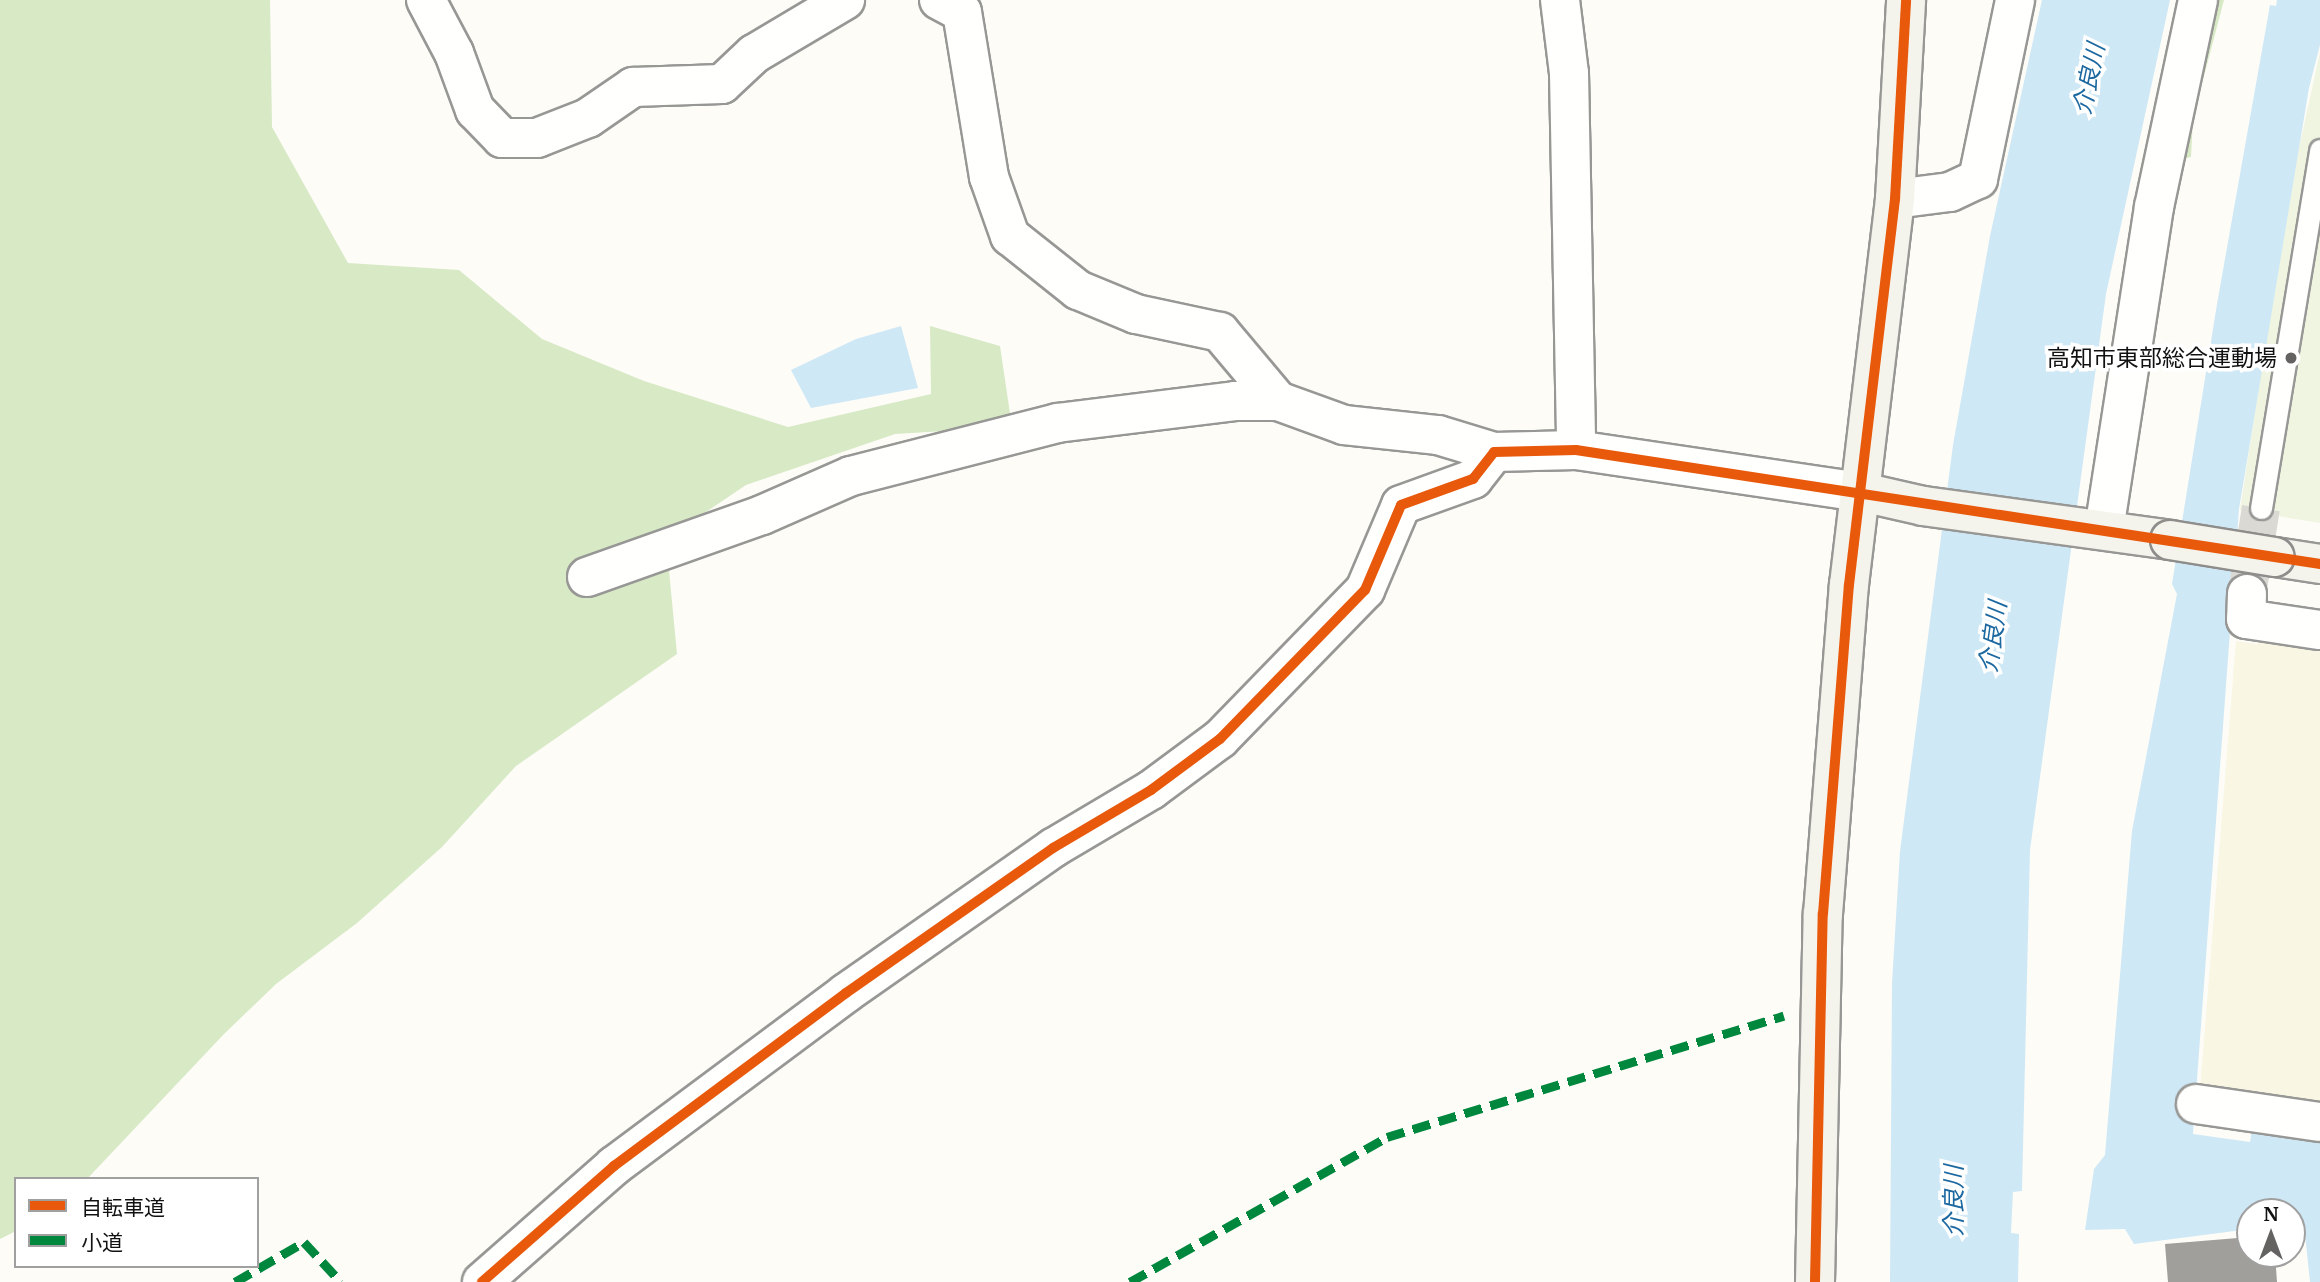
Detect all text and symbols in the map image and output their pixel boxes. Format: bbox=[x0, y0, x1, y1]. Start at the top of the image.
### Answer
water label: 介良川 bbox=[2067, 41, 2111, 117]
place label: 高知市東部総合運動場 bbox=[2047, 344, 2277, 372]
marker: 高知市東部総合運動場 bbox=[2283, 350, 2299, 366]
water label: 介良川 bbox=[1974, 599, 2012, 675]
water label: 介良川 bbox=[1940, 1165, 1968, 1237]
legend bbox=[14, 1177, 259, 1268]
text: 自転車道 bbox=[81, 1194, 165, 1221]
north arrow bbox=[2236, 1198, 2306, 1268]
text: N bbox=[2263, 1202, 2279, 1226]
text: 小道 bbox=[81, 1229, 123, 1256]

